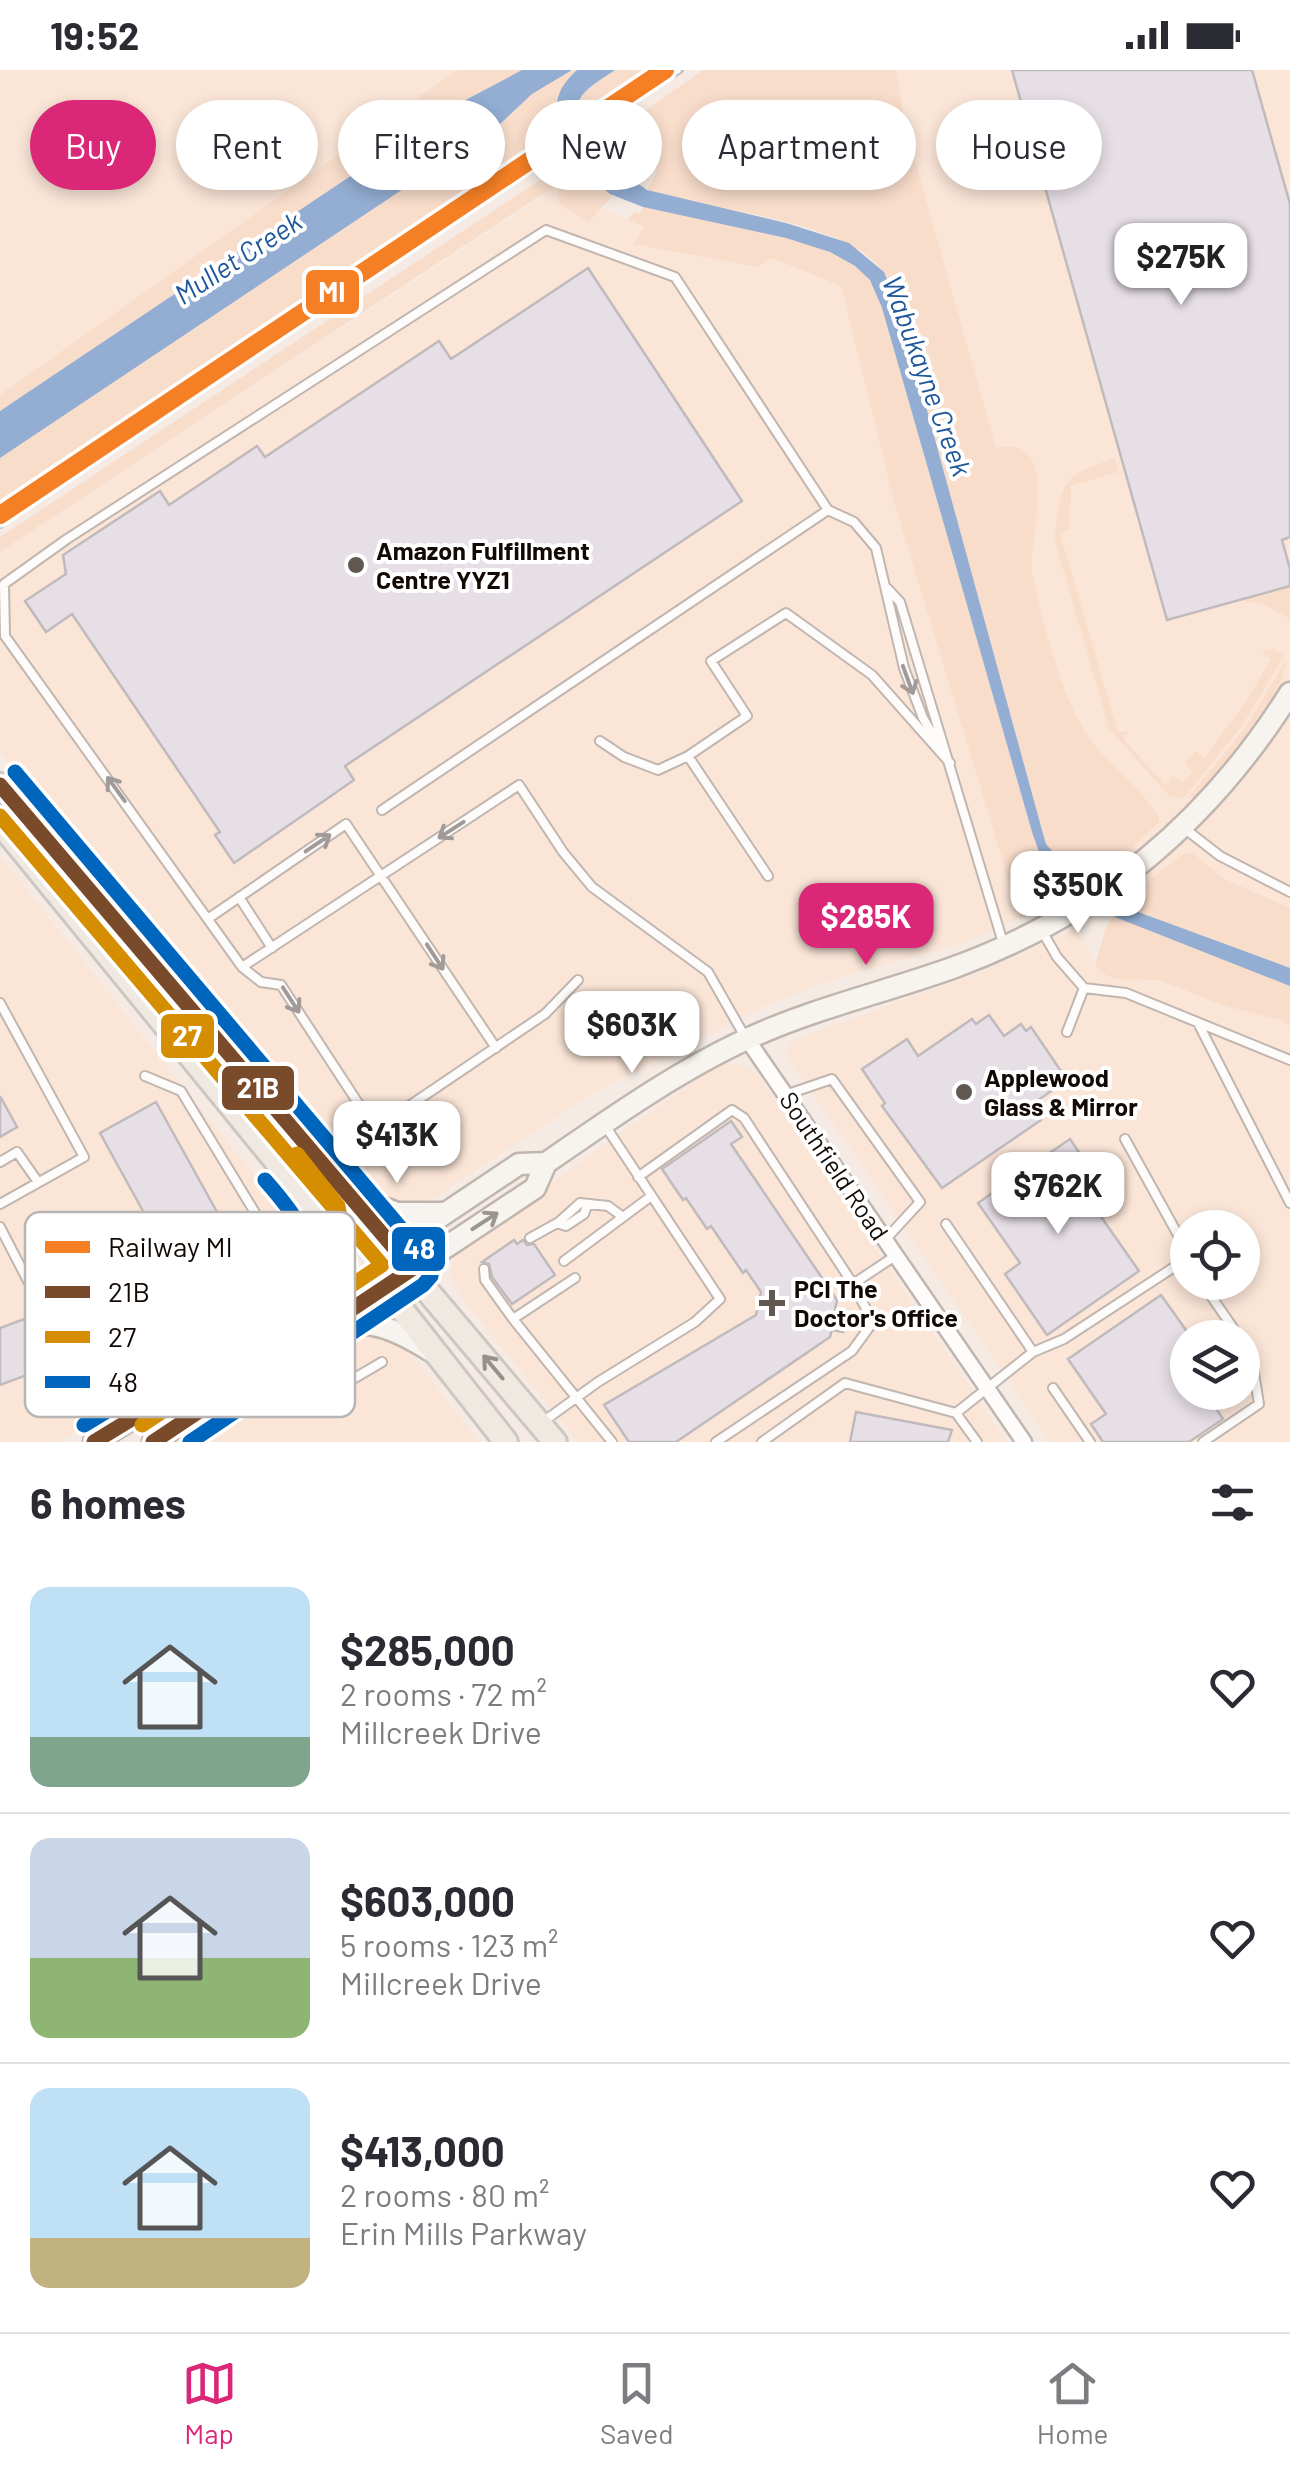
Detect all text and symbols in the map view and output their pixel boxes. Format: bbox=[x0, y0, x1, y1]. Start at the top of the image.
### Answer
text: 19:52 bbox=[50, 12, 139, 58]
chip: Buy bbox=[30, 100, 156, 190]
chip: Rent bbox=[176, 100, 318, 190]
chip: Filters bbox=[338, 100, 505, 190]
chip: New bbox=[525, 100, 662, 190]
chip: Apartment bbox=[682, 100, 916, 190]
chip: House bbox=[936, 100, 1102, 190]
water label: Mullet Creek bbox=[167, 203, 308, 311]
pin: $275K bbox=[1111, 223, 1251, 308]
text: $275K bbox=[1136, 236, 1226, 274]
line badge: MI bbox=[304, 268, 361, 316]
water label: Wabukayne Creek bbox=[876, 271, 980, 481]
text: MI bbox=[318, 274, 346, 308]
place label: Amazon Fulfillment Centre YYZ1 bbox=[376, 535, 590, 594]
marker: Amazon Fulfillment Centre YYZ1 bbox=[345, 554, 367, 576]
one-way arrow bbox=[900, 663, 918, 694]
one-way arrow bbox=[106, 776, 127, 803]
one-way arrow bbox=[437, 819, 465, 840]
one-way arrow bbox=[304, 833, 332, 854]
pin: $350K bbox=[1008, 851, 1148, 936]
text: $350K bbox=[1032, 864, 1124, 902]
pin: $285K bbox=[796, 883, 936, 968]
text: $285K bbox=[821, 896, 911, 934]
one-way arrow bbox=[425, 942, 446, 970]
one-way arrow bbox=[281, 986, 301, 1013]
pin: $603K bbox=[562, 991, 702, 1076]
text: $603K bbox=[586, 1004, 678, 1042]
line badge: 27 bbox=[159, 1012, 216, 1060]
text: 27 bbox=[172, 1018, 202, 1052]
place label: Applewood Glass & Mirror bbox=[984, 1062, 1138, 1121]
line badge: 21B bbox=[220, 1064, 296, 1112]
text: 21B bbox=[237, 1070, 279, 1104]
marker: Applewood Glass & Mirror bbox=[953, 1081, 975, 1103]
street label: Southfield Road bbox=[774, 1086, 895, 1245]
pin: $413K bbox=[327, 1101, 467, 1186]
text: $413K bbox=[355, 1114, 439, 1152]
pin: $762K bbox=[988, 1152, 1128, 1237]
text: $762K bbox=[1013, 1165, 1103, 1203]
map controls bbox=[1170, 1210, 1260, 1410]
button: locate bbox=[1170, 1210, 1260, 1300]
one-way arrow bbox=[470, 1211, 498, 1232]
legend bbox=[25, 1212, 355, 1417]
line badge: 48 bbox=[390, 1225, 447, 1273]
text: Railway MI bbox=[108, 1229, 233, 1263]
text: 48 bbox=[403, 1231, 435, 1265]
place label: PCI The Doctor's Office bbox=[794, 1273, 958, 1332]
text: 21B bbox=[108, 1274, 150, 1308]
marker: PCI The Doctor's Office bbox=[759, 1290, 785, 1316]
text: 27 bbox=[108, 1319, 136, 1353]
button: layers bbox=[1170, 1320, 1260, 1410]
one-way arrow bbox=[482, 1354, 504, 1380]
text: 48 bbox=[108, 1364, 138, 1398]
icon: filters bbox=[1205, 1475, 1260, 1530]
text: 6 homes bbox=[30, 1477, 186, 1527]
text: $285,000 bbox=[340, 1624, 515, 1674]
icon: home bbox=[110, 1627, 230, 1747]
icon: heart bbox=[1205, 1660, 1260, 1715]
text: 2 rooms · 72 m² bbox=[340, 1674, 547, 1712]
text: Millcreek Drive bbox=[340, 1712, 542, 1750]
text: $603,000 bbox=[340, 1875, 515, 1925]
icon: home bbox=[110, 1878, 230, 1998]
icon: heart bbox=[1205, 1911, 1260, 1966]
text: 5 rooms · 123 m² bbox=[340, 1925, 559, 1963]
text: Millcreek Drive bbox=[340, 1963, 542, 2001]
text: $413,000 bbox=[340, 2125, 505, 2175]
icon: home bbox=[110, 2128, 230, 2248]
icon: heart bbox=[1205, 2161, 1260, 2216]
text: 2 rooms · 80 m² bbox=[340, 2175, 549, 2213]
text: Erin Mills Parkway bbox=[340, 2213, 587, 2251]
tab: Map bbox=[182, 2356, 237, 2450]
tab: Saved bbox=[600, 2356, 674, 2450]
tab: Home bbox=[1037, 2356, 1108, 2450]

